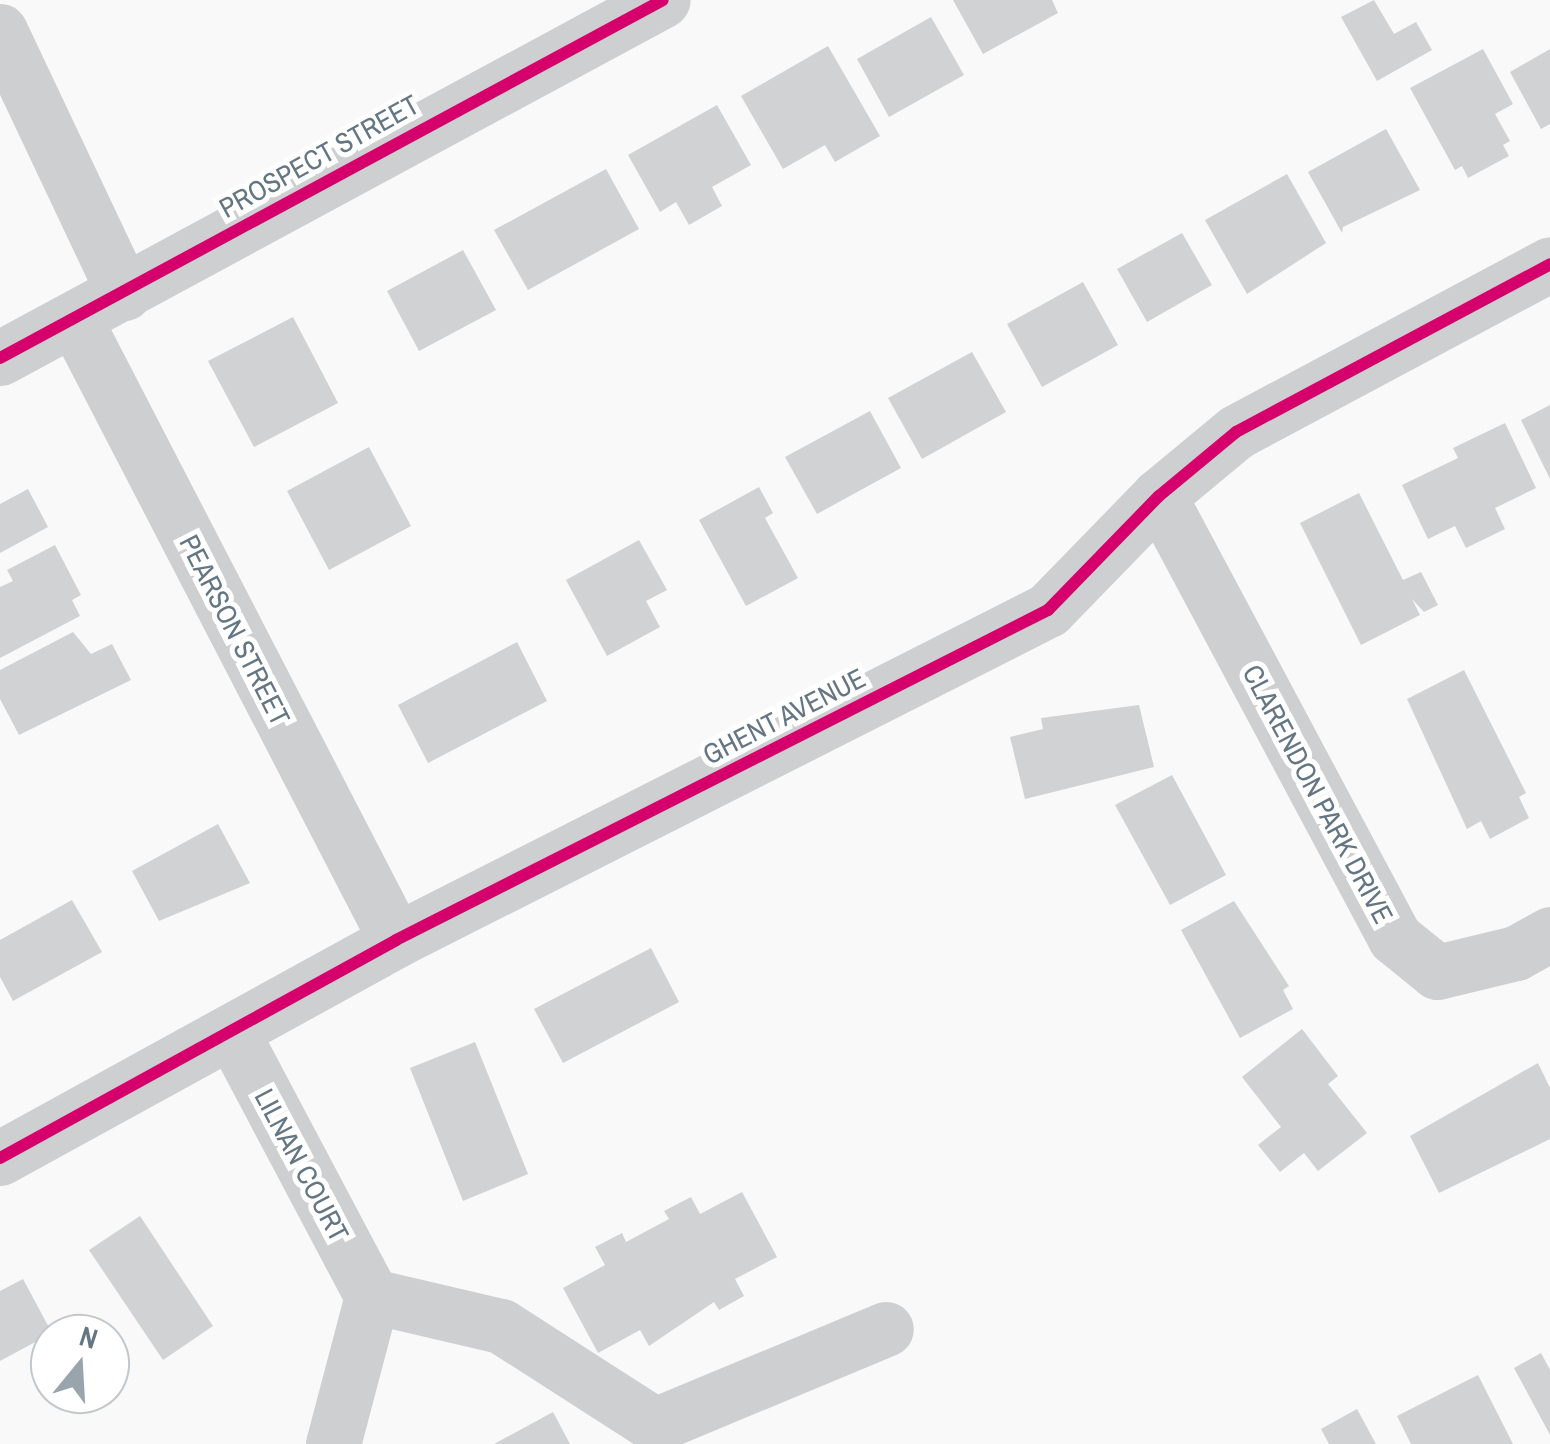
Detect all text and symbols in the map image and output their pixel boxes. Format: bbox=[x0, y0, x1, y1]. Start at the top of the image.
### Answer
street label: PROSPECT STREET bbox=[213, 87, 425, 225]
street label: PEARSON STREET bbox=[173, 529, 297, 731]
street label: CLARENDON PARK DRIVE bbox=[1236, 659, 1400, 929]
street label: GHENT AVENUE bbox=[696, 660, 872, 772]
street label: LILNAN COURT bbox=[248, 1083, 356, 1247]
north arrow bbox=[30, 1314, 130, 1414]
text: N bbox=[75, 1317, 102, 1358]

